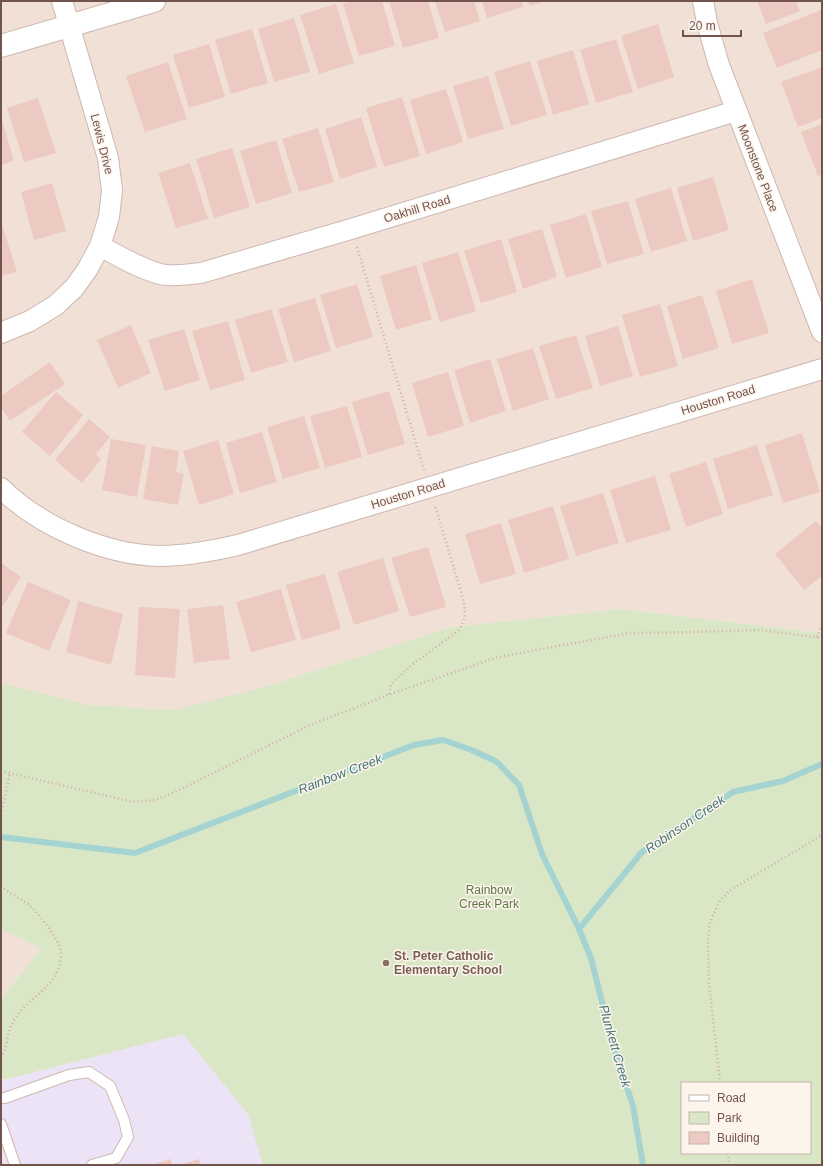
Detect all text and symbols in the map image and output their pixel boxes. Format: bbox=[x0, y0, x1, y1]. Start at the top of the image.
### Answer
scale bar bbox=[683, 12, 741, 38]
text: 20 m bbox=[689, 19, 716, 33]
street label: Lewis Drive bbox=[88, 112, 116, 176]
street label: Moonstone Place bbox=[735, 122, 781, 214]
street label: Oakhill Road bbox=[382, 192, 452, 226]
street label: Houston Road bbox=[679, 382, 757, 418]
street label: Houston Road bbox=[369, 476, 447, 512]
water label: Rainbow Creek bbox=[296, 751, 386, 797]
water label: Robinson Creek bbox=[642, 791, 729, 856]
park label: Rainbow Creek Park bbox=[459, 883, 520, 911]
place label: St. Peter Catholic Elementary School bbox=[394, 949, 502, 977]
marker: St. Peter Catholic Elementary School bbox=[381, 958, 391, 968]
water label: Plunkett Creek bbox=[596, 1003, 634, 1090]
legend bbox=[681, 1082, 811, 1154]
text: Road bbox=[717, 1091, 746, 1105]
text: Park bbox=[717, 1111, 743, 1125]
text: Building bbox=[717, 1131, 760, 1145]

